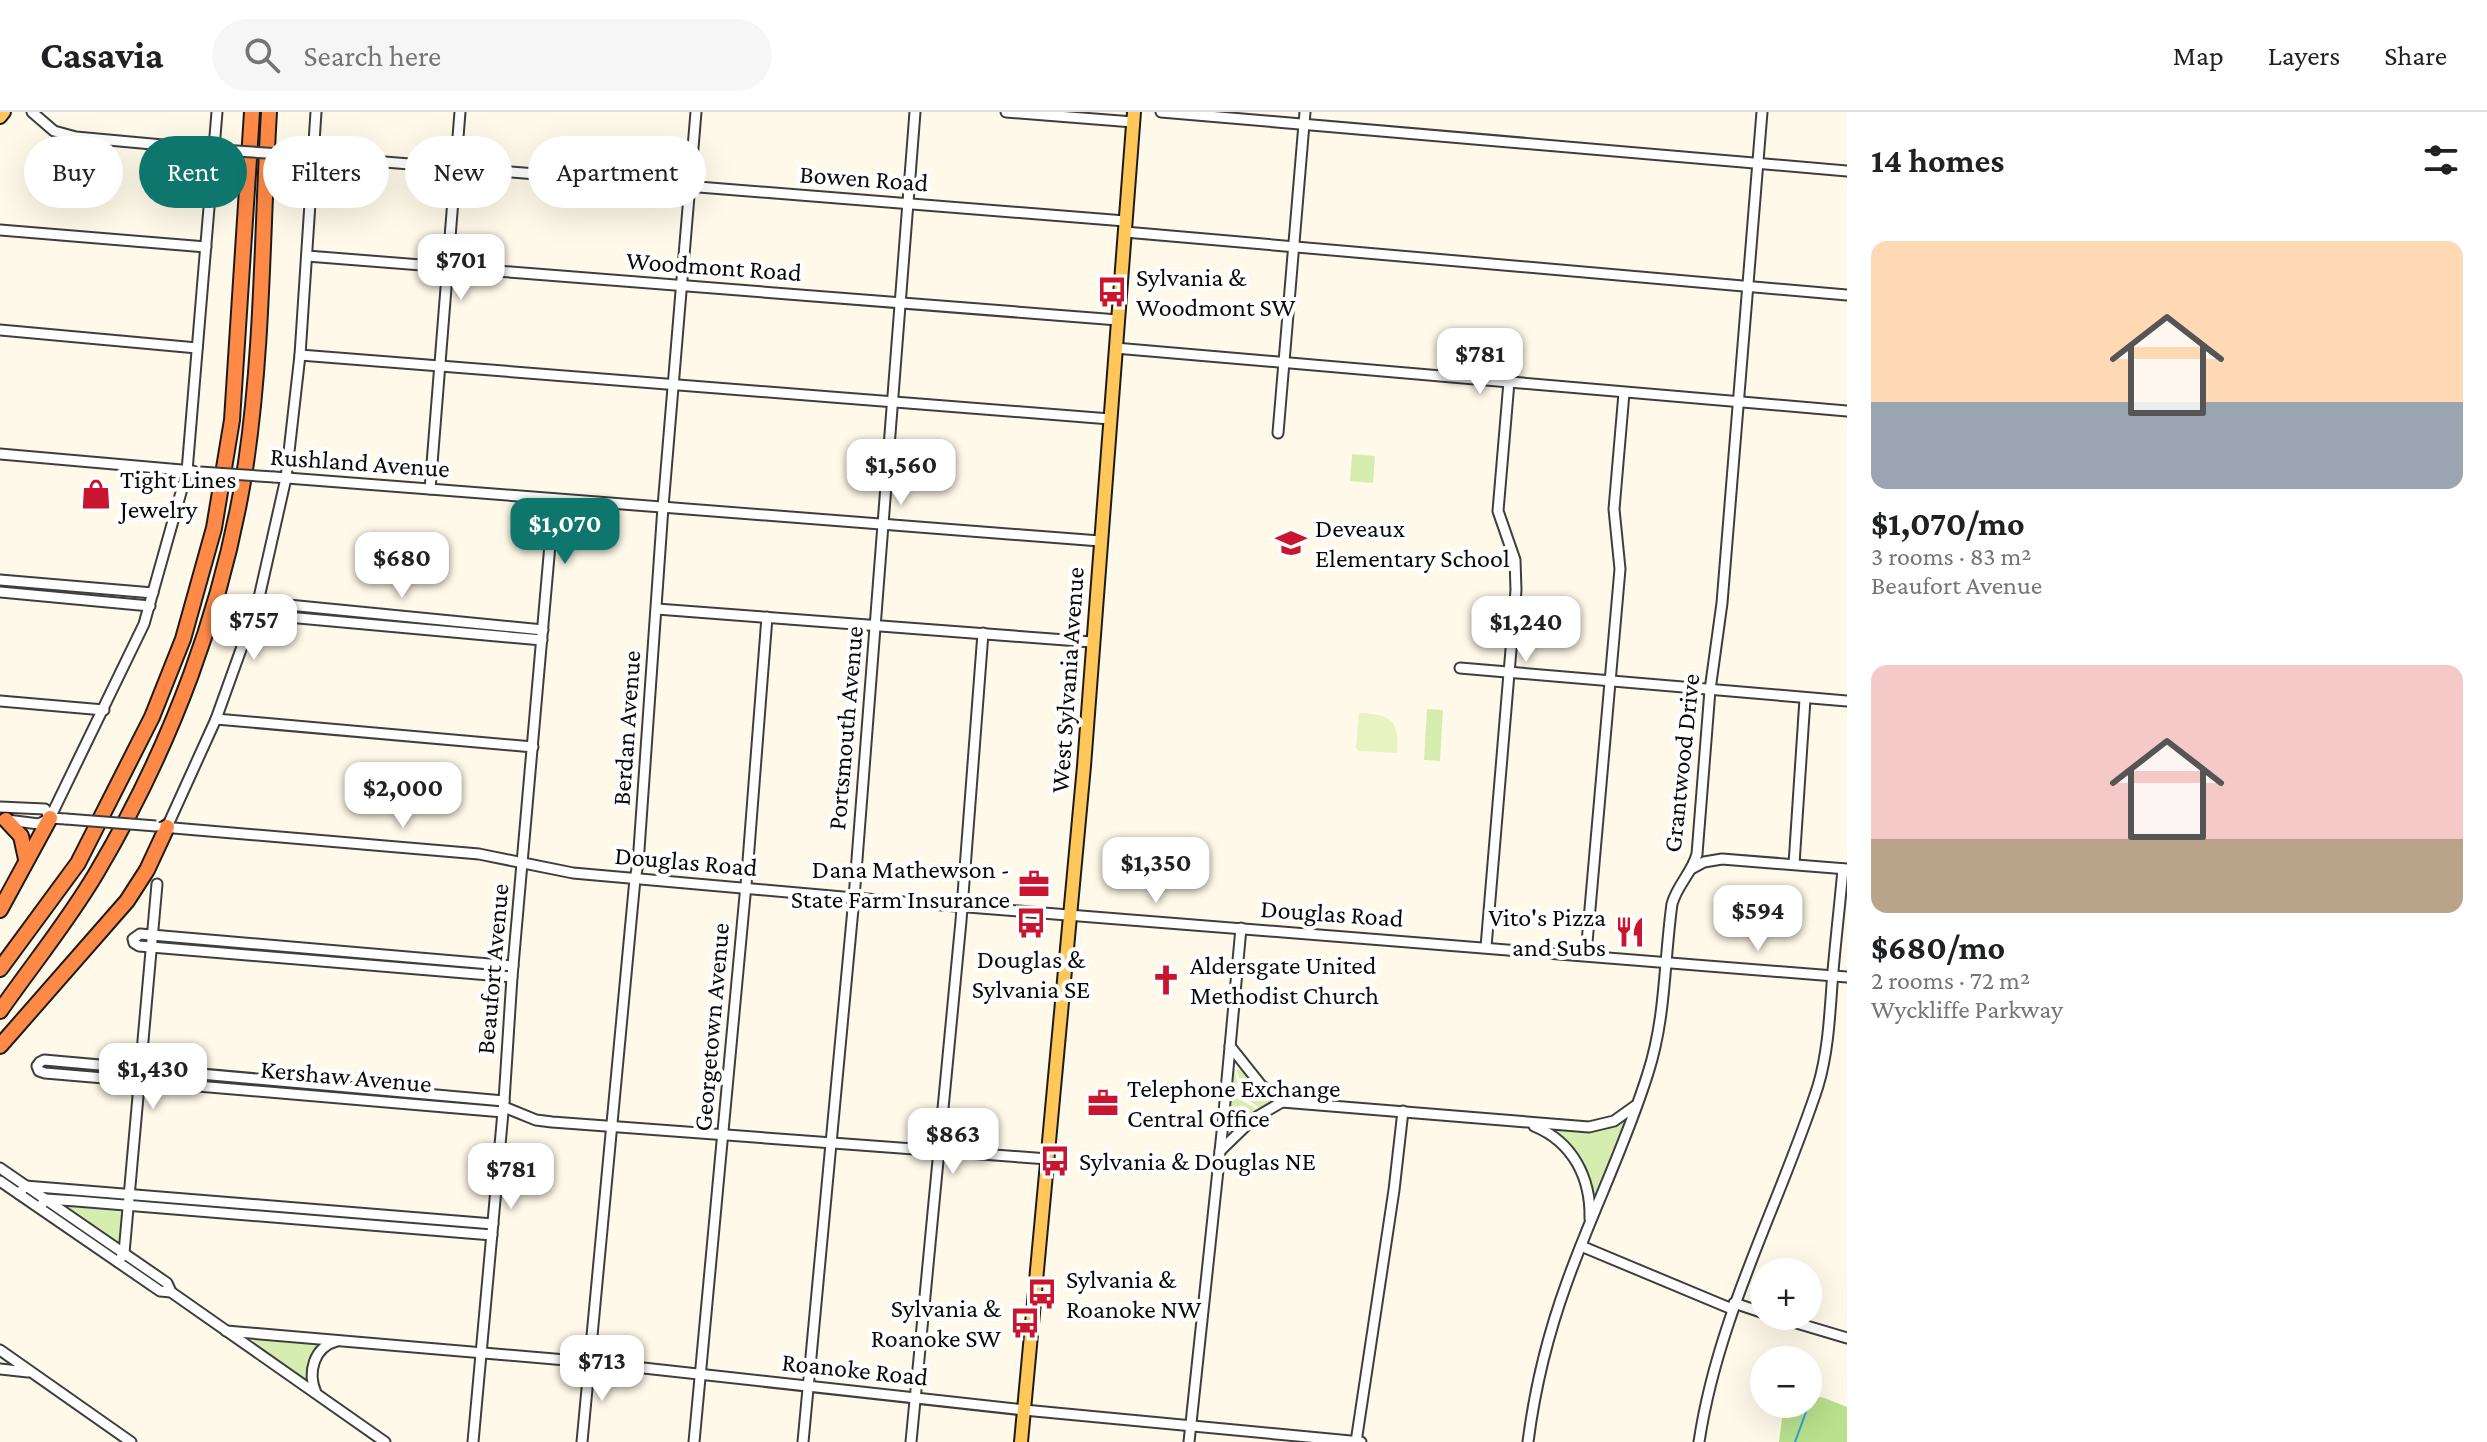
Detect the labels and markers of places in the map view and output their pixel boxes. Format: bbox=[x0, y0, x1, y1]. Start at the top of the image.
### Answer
pin: $701 bbox=[414, 234, 508, 302]
place label: Sylvania & Woodmont SW bbox=[1136, 263, 1295, 322]
bus stop icon: Sylvania & Woodmont SW bbox=[1095, 275, 1129, 309]
pin: $781 bbox=[1433, 328, 1527, 396]
pin: $1,560 bbox=[836, 439, 966, 507]
place label: Tight Lines Jewelry bbox=[118, 465, 236, 524]
shop icon: Tight Lines Jewelry bbox=[79, 477, 113, 511]
pin: $1,070 bbox=[500, 498, 630, 566]
place label: Deveaux Elementary School bbox=[1315, 514, 1510, 573]
school or university icon: Deveaux Elementary School bbox=[1274, 526, 1308, 560]
pin: $680 bbox=[355, 532, 449, 600]
pin: $757 bbox=[207, 594, 301, 662]
pin: $1,240 bbox=[1461, 596, 1591, 664]
pin: $2,000 bbox=[338, 762, 468, 830]
pin: $1,350 bbox=[1091, 837, 1221, 905]
place label: Dana Mathewson - State Farm Insurance bbox=[791, 855, 1010, 914]
office icon: Dana Mathewson - State Farm Insurance bbox=[1017, 867, 1051, 901]
pin: $594 bbox=[1711, 885, 1805, 953]
place label: Vito's Pizza and Subs bbox=[1488, 903, 1606, 962]
bus stop icon: Douglas & Sylvania SE bbox=[1014, 906, 1048, 940]
restaurant icon: Vito's Pizza and Subs bbox=[1613, 915, 1647, 949]
place label: Douglas & Sylvania SE bbox=[972, 945, 1090, 1004]
place label: Aldersgate United Methodist Church bbox=[1190, 951, 1379, 1010]
church icon: Aldersgate United Methodist Church bbox=[1149, 963, 1183, 997]
pin: $1,430 bbox=[88, 1043, 218, 1111]
place label: Telephone Exchange Central Office bbox=[1127, 1074, 1341, 1133]
office icon: Telephone Exchange Central Office bbox=[1086, 1086, 1120, 1120]
pin: $863 bbox=[906, 1108, 1000, 1176]
pin: $781 bbox=[464, 1143, 558, 1211]
bus stop icon: Sylvania & Douglas NE bbox=[1038, 1144, 1072, 1178]
place label: Sylvania & Douglas NE bbox=[1079, 1147, 1316, 1176]
place label: Sylvania & Roanoke NW bbox=[1066, 1265, 1202, 1324]
bus stop icon: Sylvania & Roanoke NW bbox=[1025, 1277, 1059, 1311]
place label: Sylvania & Roanoke SW bbox=[871, 1294, 1002, 1353]
bus stop icon: Sylvania & Roanoke SW bbox=[1008, 1306, 1042, 1340]
pin: $713 bbox=[555, 1335, 649, 1403]

